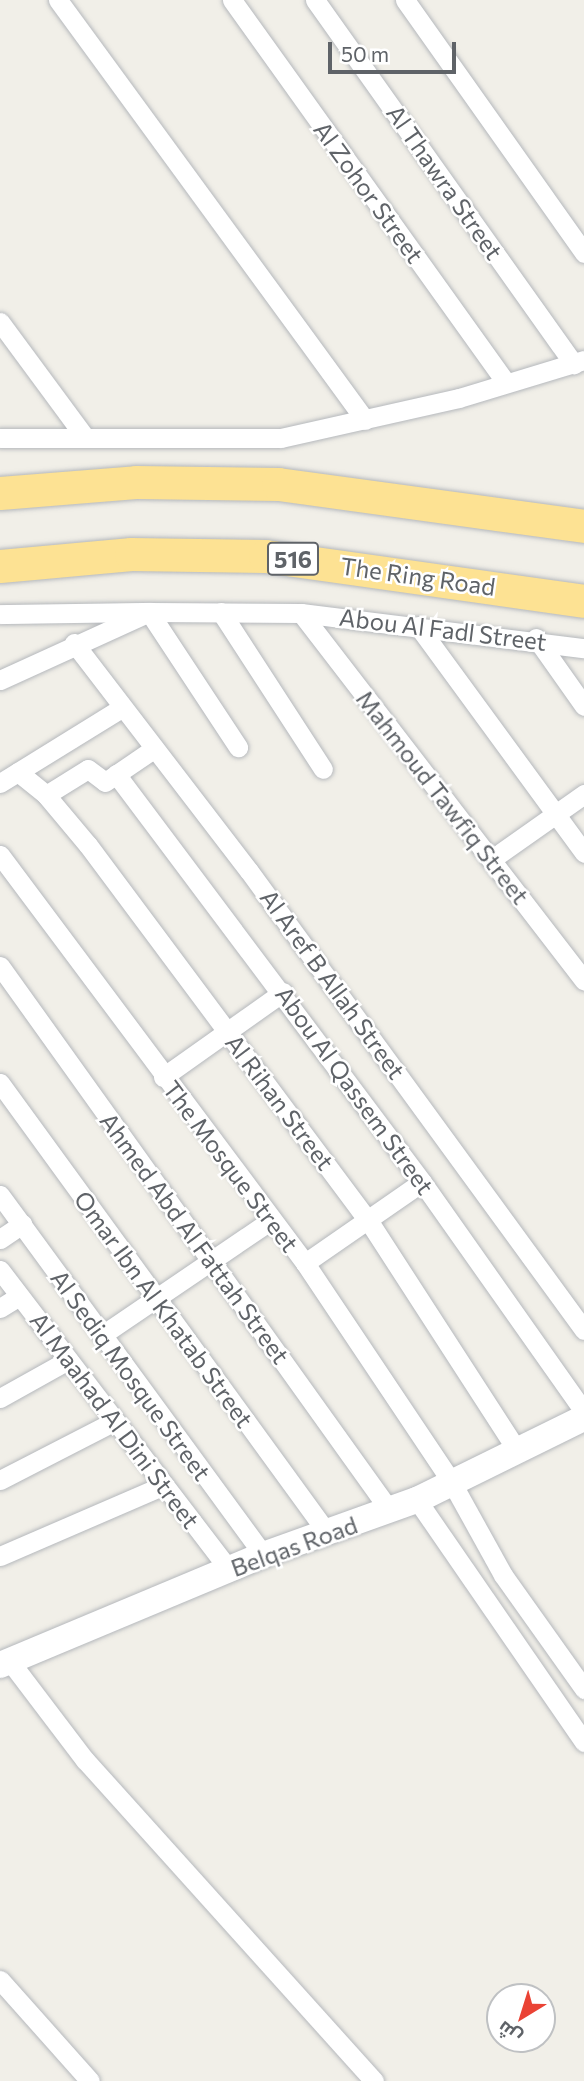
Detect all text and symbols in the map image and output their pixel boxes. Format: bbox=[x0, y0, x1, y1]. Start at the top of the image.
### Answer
scale bar bbox=[332, 28, 460, 72]
text: 50 m bbox=[341, 41, 389, 66]
street label: Al Thawra Street bbox=[381, 99, 509, 265]
street label: Al Zohor Street bbox=[308, 116, 430, 268]
road number: 516 bbox=[267, 540, 319, 579]
street label: The Ring Road bbox=[339, 551, 497, 601]
street label: Abou Al Fadl Street bbox=[338, 602, 548, 656]
street label: Mahmoud Tawfiq Street bbox=[351, 684, 535, 910]
street label: Al Aref B Allah Street bbox=[255, 884, 411, 1084]
street label: Abou Al Qassem Street bbox=[270, 980, 440, 1200]
street label: Al Rihan Street bbox=[220, 1029, 340, 1175]
street label: The Mosque Street bbox=[157, 1075, 305, 1257]
street label: Ahmed Abd Al Fattah Street bbox=[94, 1107, 296, 1369]
street label: Omar Ibn Al Khatab Street bbox=[69, 1185, 259, 1433]
street label: Al Sediq Mosque Street bbox=[45, 1264, 217, 1486]
street label: Al Maahad Al Dini Street bbox=[24, 1306, 206, 1534]
street label: Belqas Road bbox=[227, 1510, 361, 1582]
north arrow bbox=[486, 1983, 556, 2053]
text: ش bbox=[492, 2017, 526, 2050]

